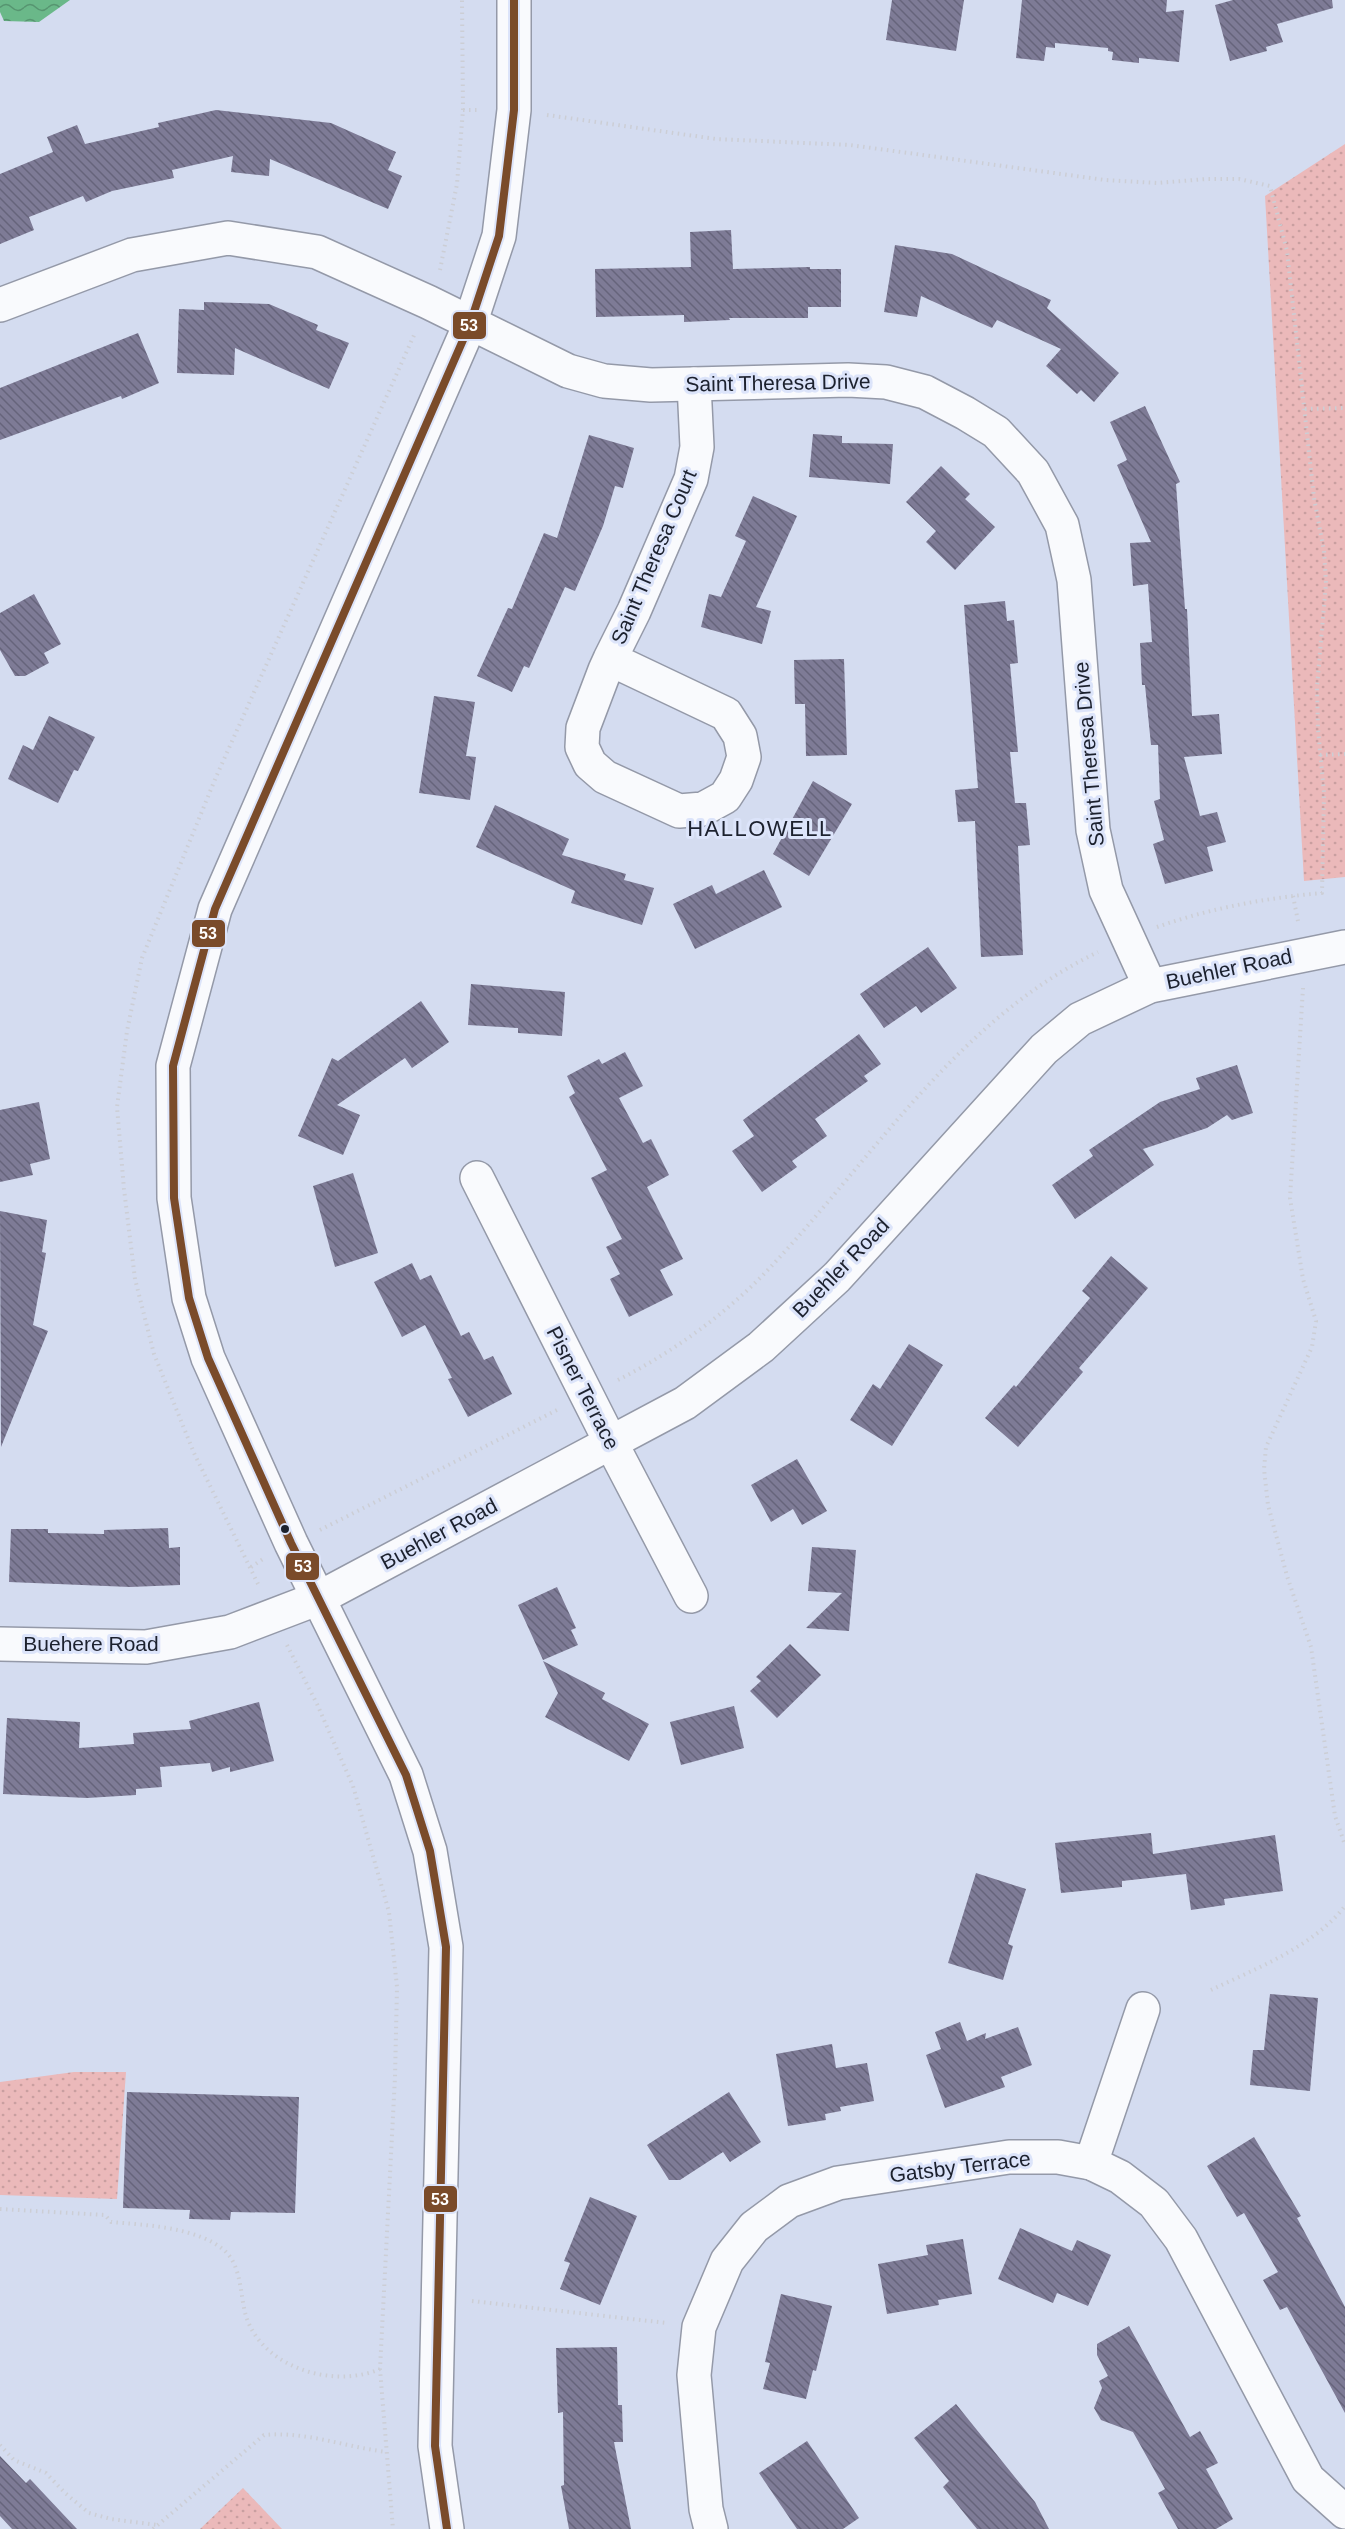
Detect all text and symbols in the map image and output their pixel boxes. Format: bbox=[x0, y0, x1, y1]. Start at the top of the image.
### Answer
line badge: 53 bbox=[452, 311, 487, 340]
text: 53 bbox=[460, 317, 478, 334]
street label: Saint Theresa Drive bbox=[685, 369, 871, 396]
street label: Saint Theresa Court bbox=[606, 466, 701, 648]
street label: Saint Theresa Drive bbox=[1069, 661, 1108, 847]
district label: HALLOWELL bbox=[687, 816, 833, 841]
line badge: 53 bbox=[191, 919, 226, 948]
text: 53 bbox=[199, 925, 217, 942]
street label: Buehler Road bbox=[1164, 944, 1294, 993]
street label: Buehler Road bbox=[788, 1213, 894, 1322]
street label: Pisner Terrace bbox=[543, 1322, 624, 1453]
street label: Buehler Road bbox=[377, 1493, 501, 1574]
unlabelled marker bbox=[279, 1523, 291, 1535]
line badge: 53 bbox=[285, 1552, 320, 1581]
text: 53 bbox=[294, 1558, 312, 1575]
street label: Buehere Road bbox=[23, 1632, 159, 1655]
street label: Gatsby Terrace bbox=[888, 2146, 1032, 2187]
line badge: 53 bbox=[423, 2185, 458, 2213]
text: 53 bbox=[431, 2191, 449, 2208]

